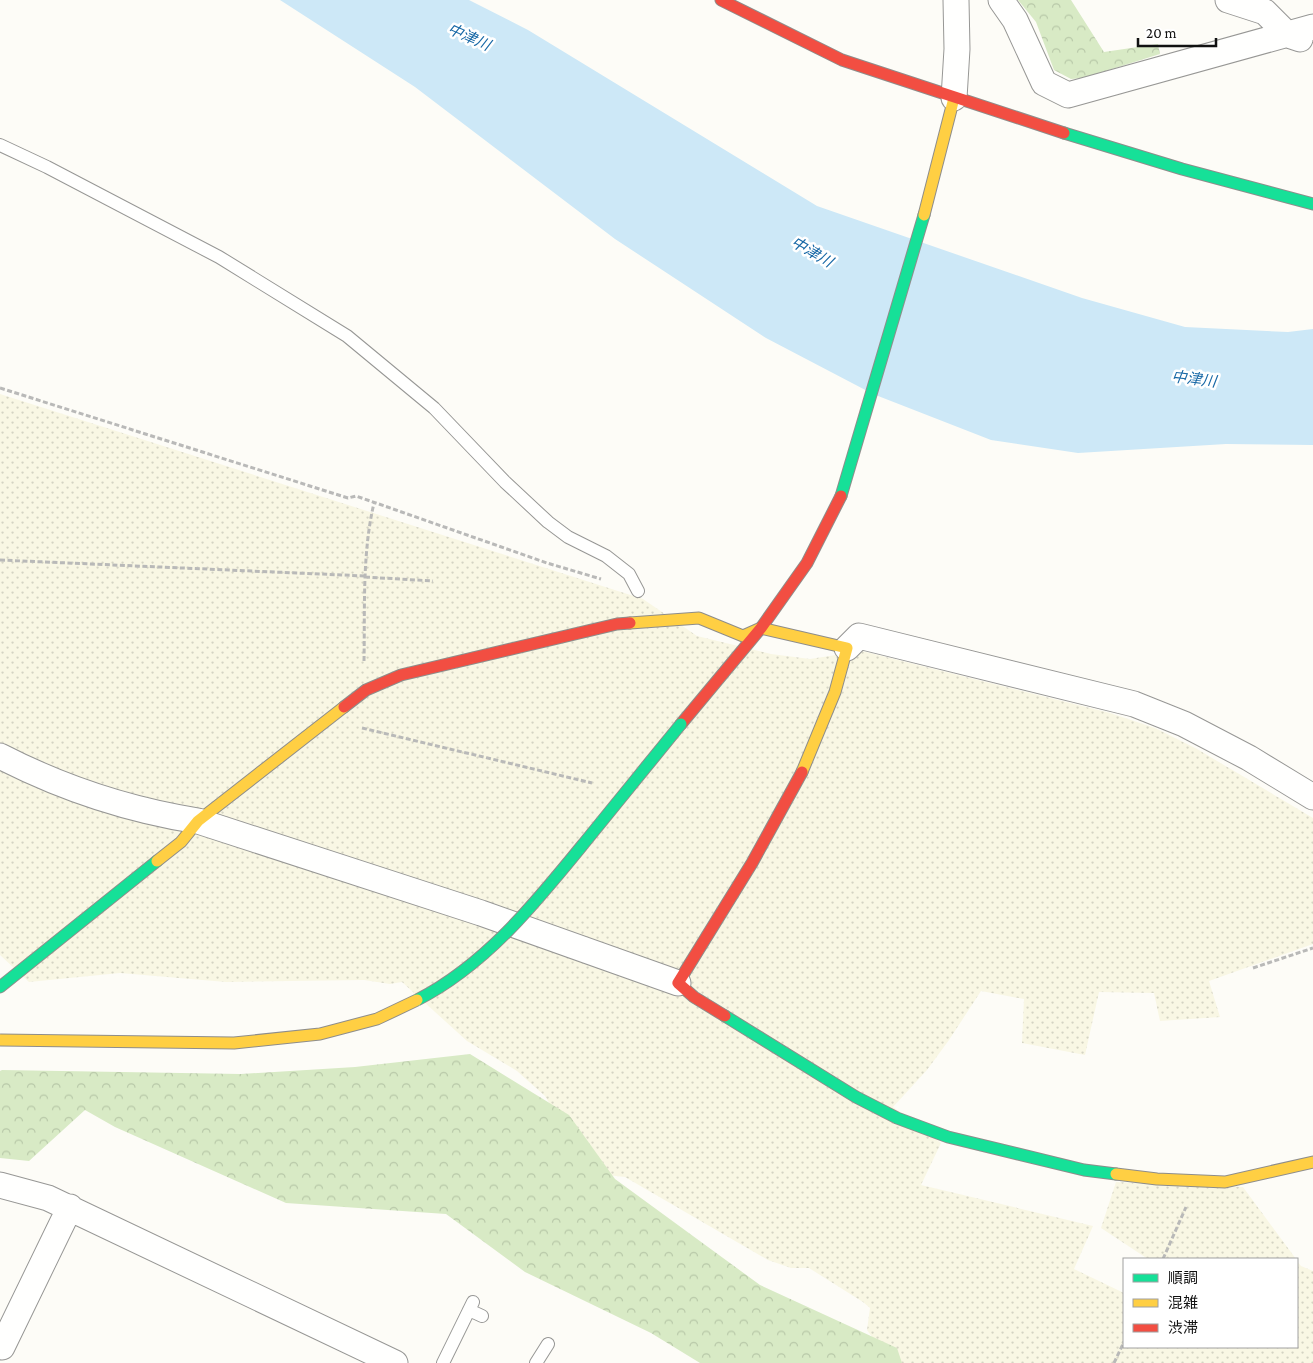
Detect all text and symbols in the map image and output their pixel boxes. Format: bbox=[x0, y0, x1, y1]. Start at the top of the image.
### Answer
scale bar bbox=[1138, 15, 1216, 47]
water label: 中津川 bbox=[445, 21, 495, 54]
text: 20 m bbox=[1146, 25, 1177, 41]
water label: 中津川 bbox=[789, 234, 837, 271]
water label: 中津川 bbox=[1171, 368, 1219, 390]
legend bbox=[1123, 1258, 1298, 1348]
text: 順調 bbox=[1168, 1270, 1198, 1286]
text: 混雑 bbox=[1168, 1295, 1198, 1311]
text: 渋滞 bbox=[1168, 1320, 1198, 1336]

